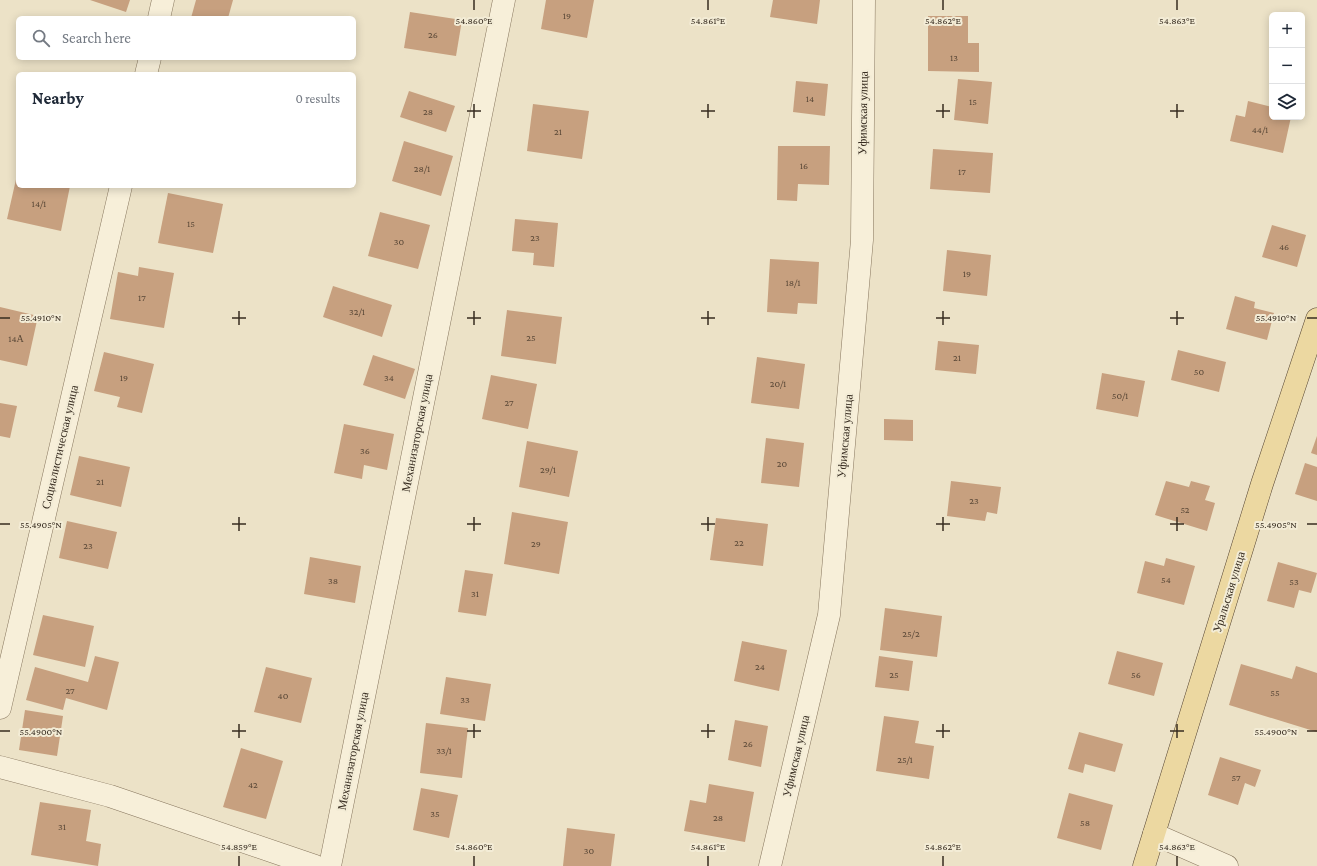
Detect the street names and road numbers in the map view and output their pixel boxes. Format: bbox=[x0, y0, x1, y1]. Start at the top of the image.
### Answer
street label: Уфимская улица bbox=[855, 70, 871, 155]
street label: Механизаторская улица bbox=[399, 372, 435, 493]
street label: Социалистическая улица bbox=[39, 383, 81, 510]
street label: Уфимская улица bbox=[834, 393, 856, 478]
street label: Уральская улица bbox=[1210, 549, 1248, 634]
street label: Механизаторская улица bbox=[335, 690, 371, 811]
street label: Уфимская улица bbox=[780, 713, 812, 798]

